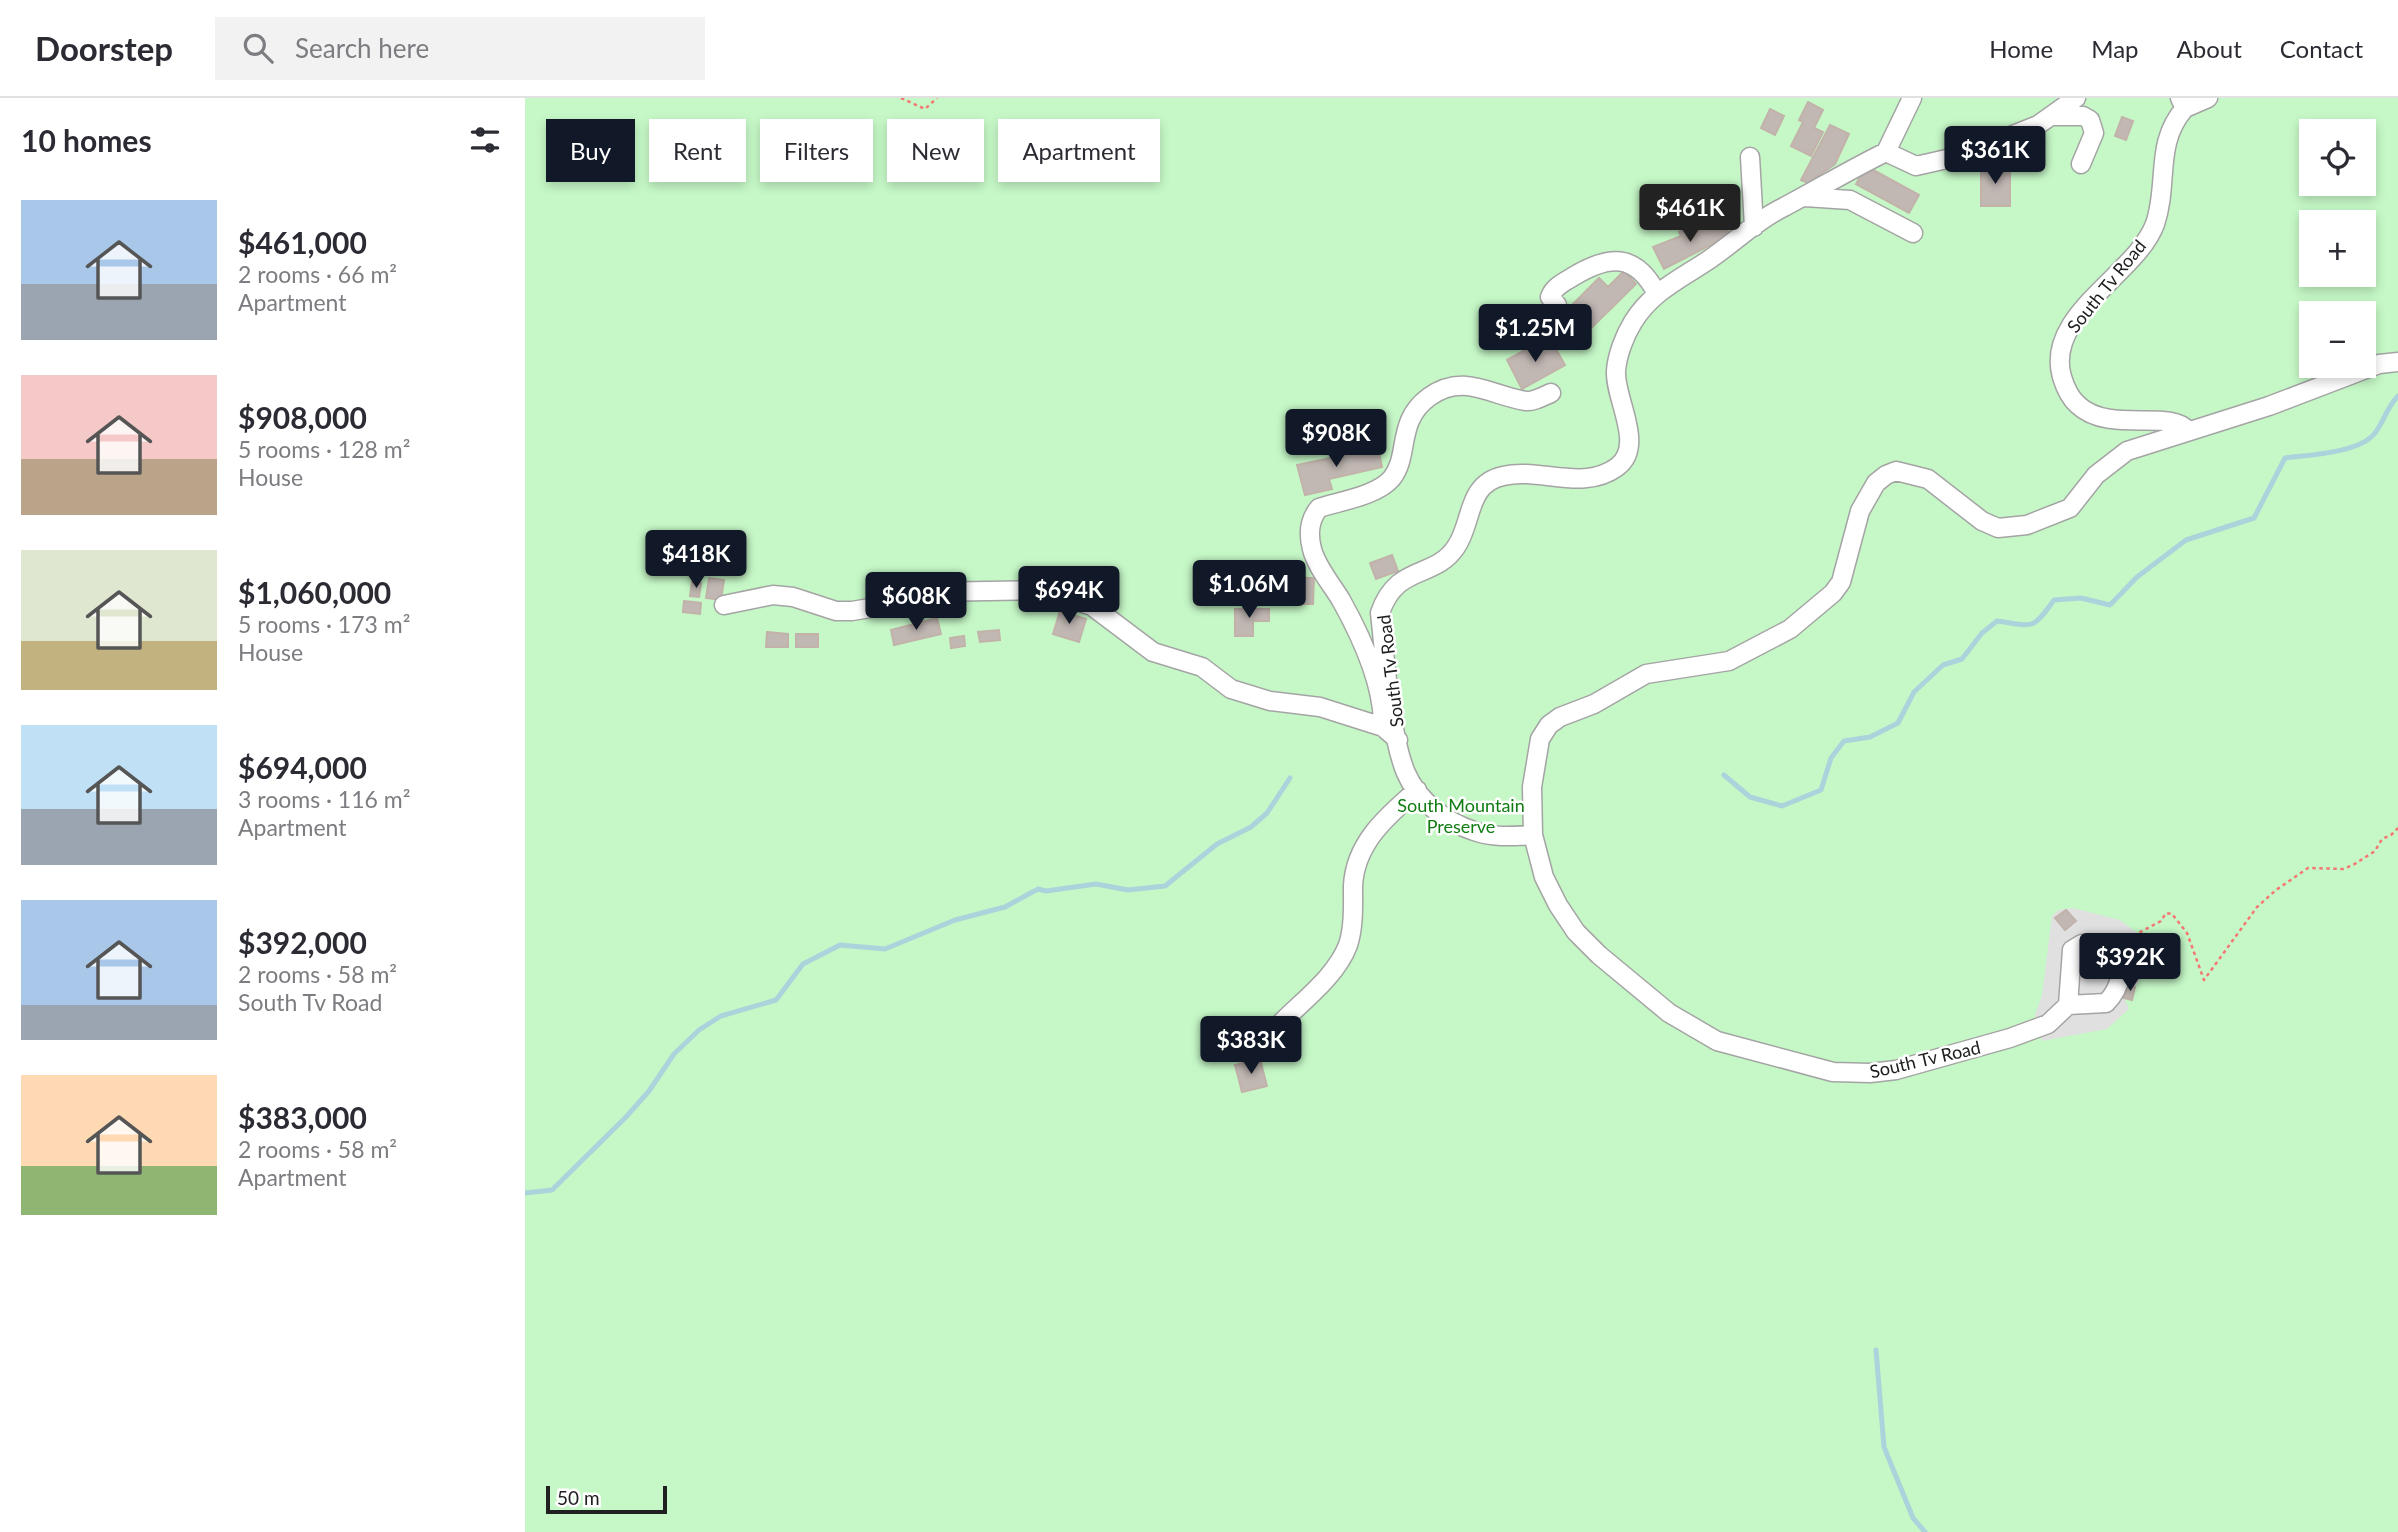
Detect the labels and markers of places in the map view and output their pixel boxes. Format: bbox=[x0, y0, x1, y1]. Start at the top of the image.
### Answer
pin: $361K bbox=[1946, 126, 2044, 186]
pin: $461K bbox=[1641, 184, 1739, 244]
pin: $1.25M bbox=[1478, 304, 1592, 364]
pin: $908K bbox=[1287, 410, 1385, 469]
pin: $418K bbox=[647, 531, 745, 590]
pin: $1.06M bbox=[1192, 560, 1306, 620]
pin: $694K bbox=[1020, 566, 1118, 626]
pin: $608K bbox=[867, 573, 965, 632]
pin: $392K bbox=[2081, 934, 2179, 993]
pin: $383K bbox=[1202, 1016, 1300, 1076]

